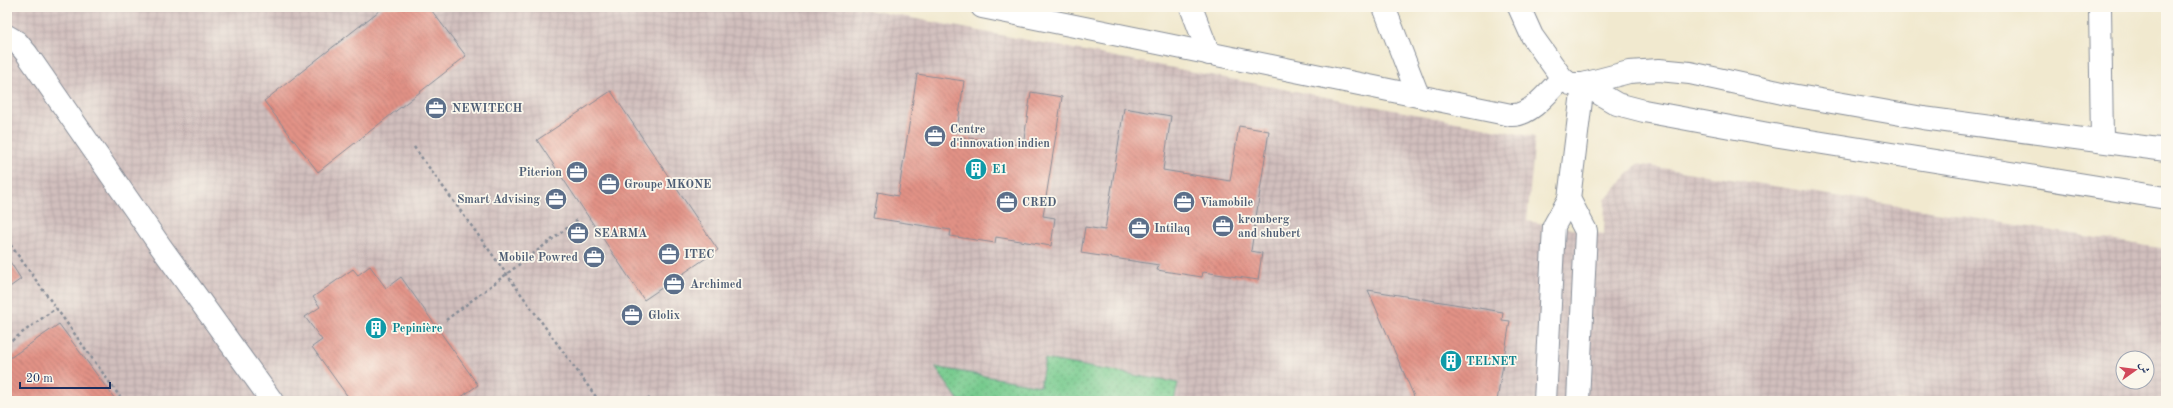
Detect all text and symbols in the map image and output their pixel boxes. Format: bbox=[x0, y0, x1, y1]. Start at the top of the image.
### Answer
office icon: NEWITECH bbox=[423, 95, 449, 121]
place label: NEWITECH bbox=[452, 103, 522, 115]
office icon: Centre d'innovation indien bbox=[922, 123, 948, 149]
place label: Centre d'innovation indien bbox=[950, 124, 1050, 150]
building icon: E1 bbox=[963, 156, 989, 182]
office icon: Piterion bbox=[564, 159, 590, 185]
place label: E1 bbox=[992, 164, 1007, 176]
place label: Piterion bbox=[519, 167, 562, 179]
office icon: Groupe MKONE bbox=[596, 171, 622, 197]
place label: Groupe MKONE bbox=[624, 179, 711, 191]
office icon: Smart Advising bbox=[543, 186, 569, 212]
office icon: CRED bbox=[994, 189, 1020, 215]
office icon: Viamobile bbox=[1171, 189, 1197, 215]
place label: Smart Advising bbox=[457, 194, 540, 206]
place label: CRED bbox=[1022, 197, 1056, 209]
place label: Viamobile bbox=[1200, 197, 1253, 209]
office icon: kromberg and shubert bbox=[1210, 213, 1236, 239]
place label: kromberg and shubert bbox=[1238, 214, 1301, 240]
office icon: Intilaq bbox=[1126, 215, 1152, 241]
office icon: SEARMA bbox=[565, 220, 591, 246]
place label: Intilaq bbox=[1154, 223, 1190, 235]
place label: SEARMA bbox=[594, 228, 647, 240]
office icon: ITEC bbox=[656, 241, 682, 267]
office icon: Mobile Powred bbox=[581, 244, 607, 270]
place label: ITEC bbox=[684, 249, 714, 261]
place label: Mobile Powred bbox=[498, 252, 579, 264]
office icon: Archimed bbox=[661, 271, 687, 297]
place label: Archimed bbox=[690, 279, 742, 291]
office icon: Glolix bbox=[619, 302, 645, 328]
place label: Glolix bbox=[648, 310, 680, 322]
building icon: Pepinière bbox=[363, 315, 389, 341]
place label: Pepinière bbox=[392, 323, 443, 335]
building icon: TELNET bbox=[1438, 348, 1464, 374]
north arrow bbox=[2115, 350, 2155, 390]
place label: TELNET bbox=[1466, 356, 1517, 368]
text: ش bbox=[2137, 361, 2150, 375]
scale bar bbox=[20, 364, 110, 390]
text: 20 m bbox=[26, 373, 53, 385]

